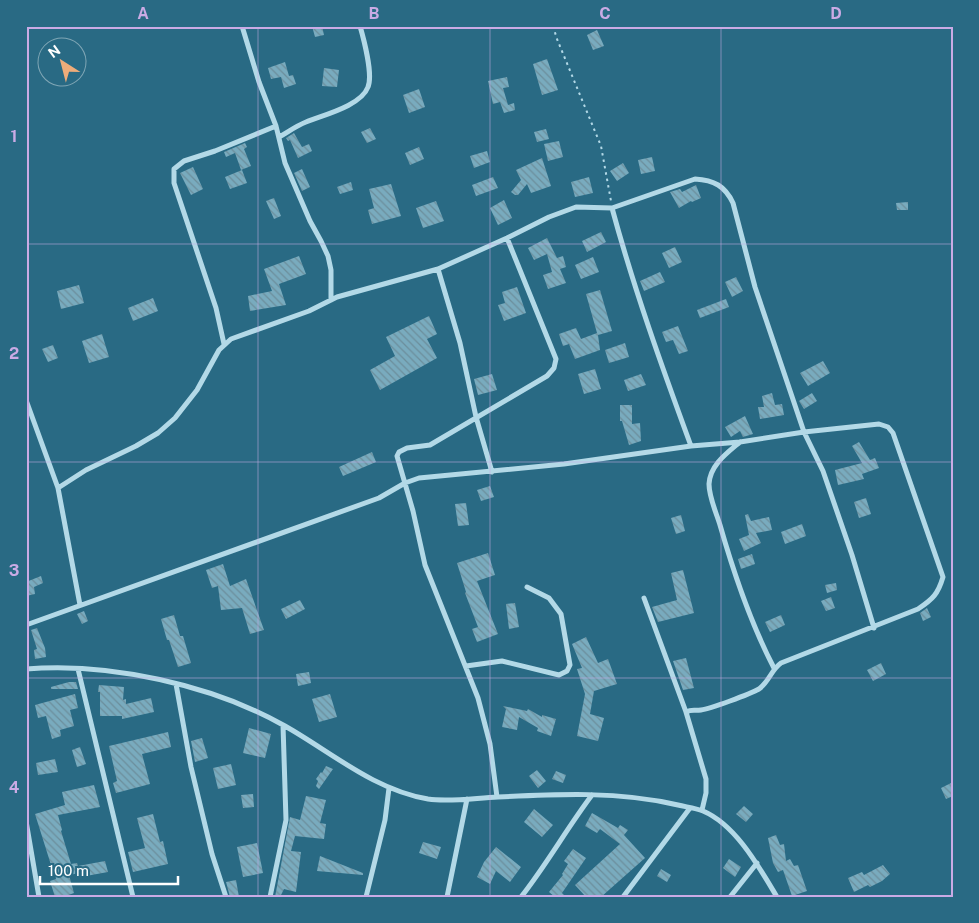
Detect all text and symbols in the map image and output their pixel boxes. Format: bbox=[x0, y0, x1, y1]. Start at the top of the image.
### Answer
text: A bbox=[137, 4, 149, 23]
text: B bbox=[369, 4, 380, 23]
text: C bbox=[599, 4, 611, 23]
text: D bbox=[830, 4, 842, 23]
north arrow bbox=[38, 38, 88, 88]
text: N bbox=[45, 42, 63, 61]
text: 1 bbox=[11, 127, 17, 146]
text: 2 bbox=[9, 344, 19, 363]
text: 3 bbox=[9, 561, 19, 580]
text: 4 bbox=[9, 778, 20, 797]
scale bar bbox=[40, 853, 178, 885]
text: 100 m bbox=[48, 862, 89, 879]

